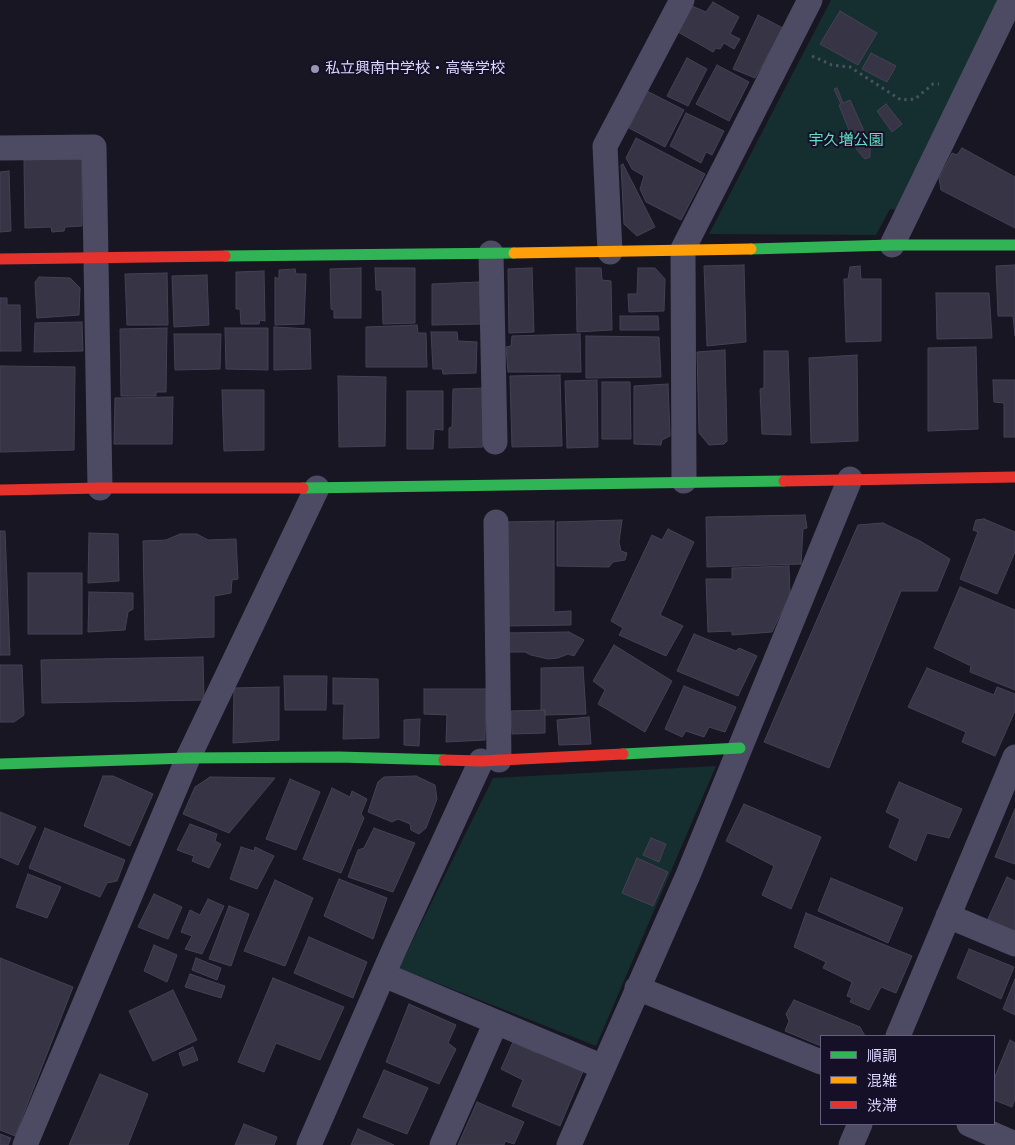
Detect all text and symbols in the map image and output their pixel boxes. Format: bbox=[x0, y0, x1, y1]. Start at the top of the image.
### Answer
place label: 私立興南中学校・高等学校 bbox=[325, 60, 505, 78]
marker: 私立興南中学校・高等学校 bbox=[309, 63, 321, 75]
park label: 宇久増公園 bbox=[809, 132, 883, 150]
legend bbox=[820, 1035, 995, 1125]
text: 順調 bbox=[867, 1046, 897, 1065]
text: 混雑 bbox=[867, 1071, 897, 1090]
text: 渋滞 bbox=[867, 1096, 897, 1115]

